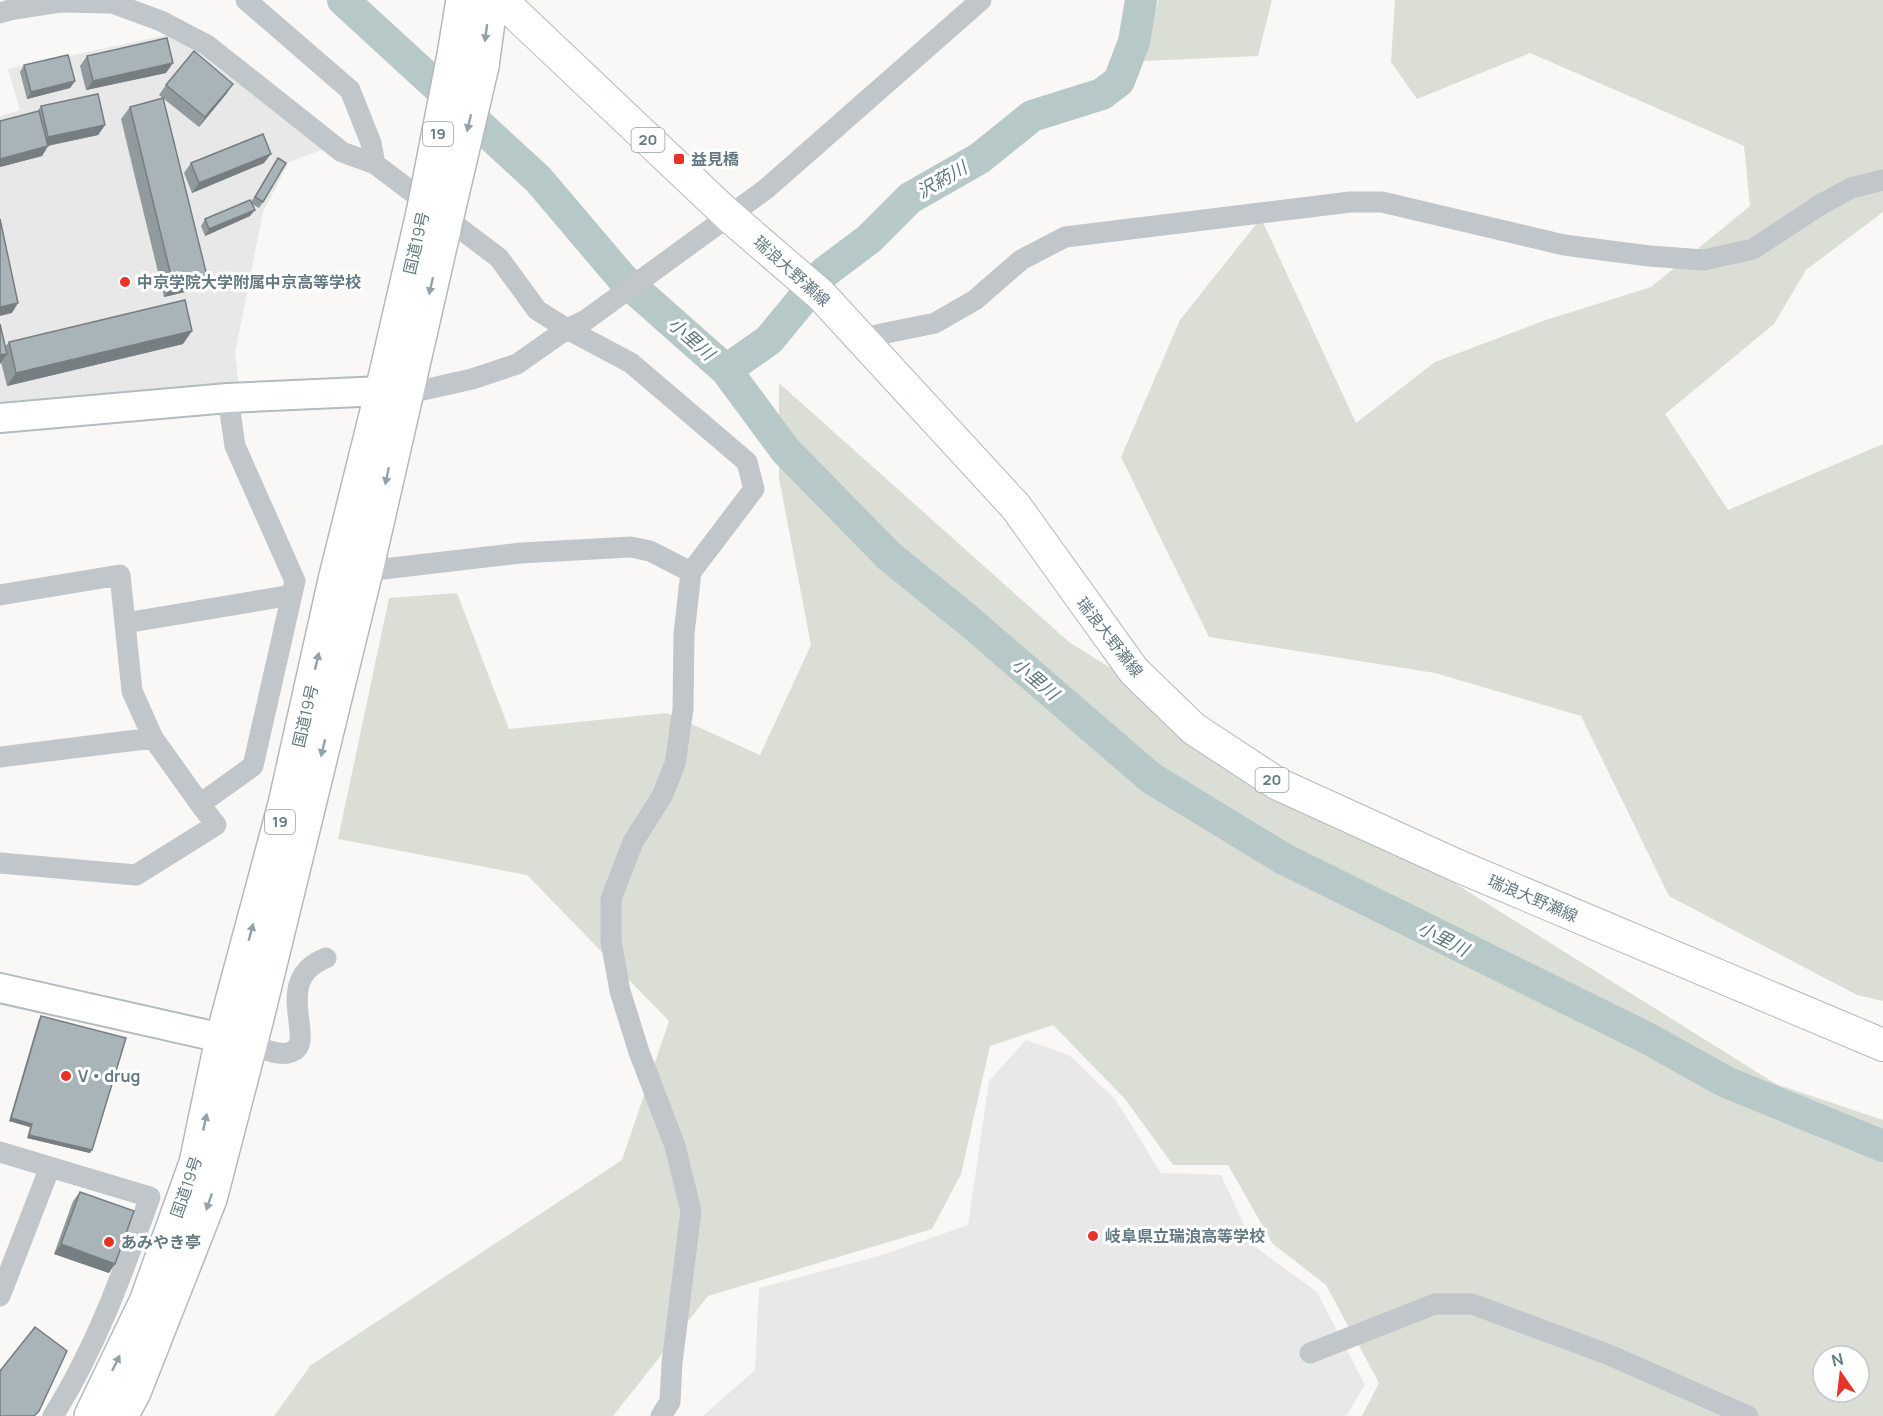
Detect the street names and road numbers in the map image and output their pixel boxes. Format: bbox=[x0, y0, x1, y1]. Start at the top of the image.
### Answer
road number: 19 bbox=[423, 122, 453, 146]
road number: 20 bbox=[632, 128, 664, 152]
street label: 国道19号 bbox=[398, 209, 434, 277]
street label: 瑞浪大野瀬線 bbox=[749, 231, 835, 311]
street label: 瑞浪大野瀬線 bbox=[1072, 592, 1148, 682]
street label: 国道19号 bbox=[287, 682, 323, 750]
road number: 20 bbox=[1256, 768, 1288, 792]
road number: 19 bbox=[265, 810, 295, 834]
street label: 瑞浪大野瀬線 bbox=[1485, 869, 1581, 927]
street label: 国道19号 bbox=[165, 1153, 207, 1221]

